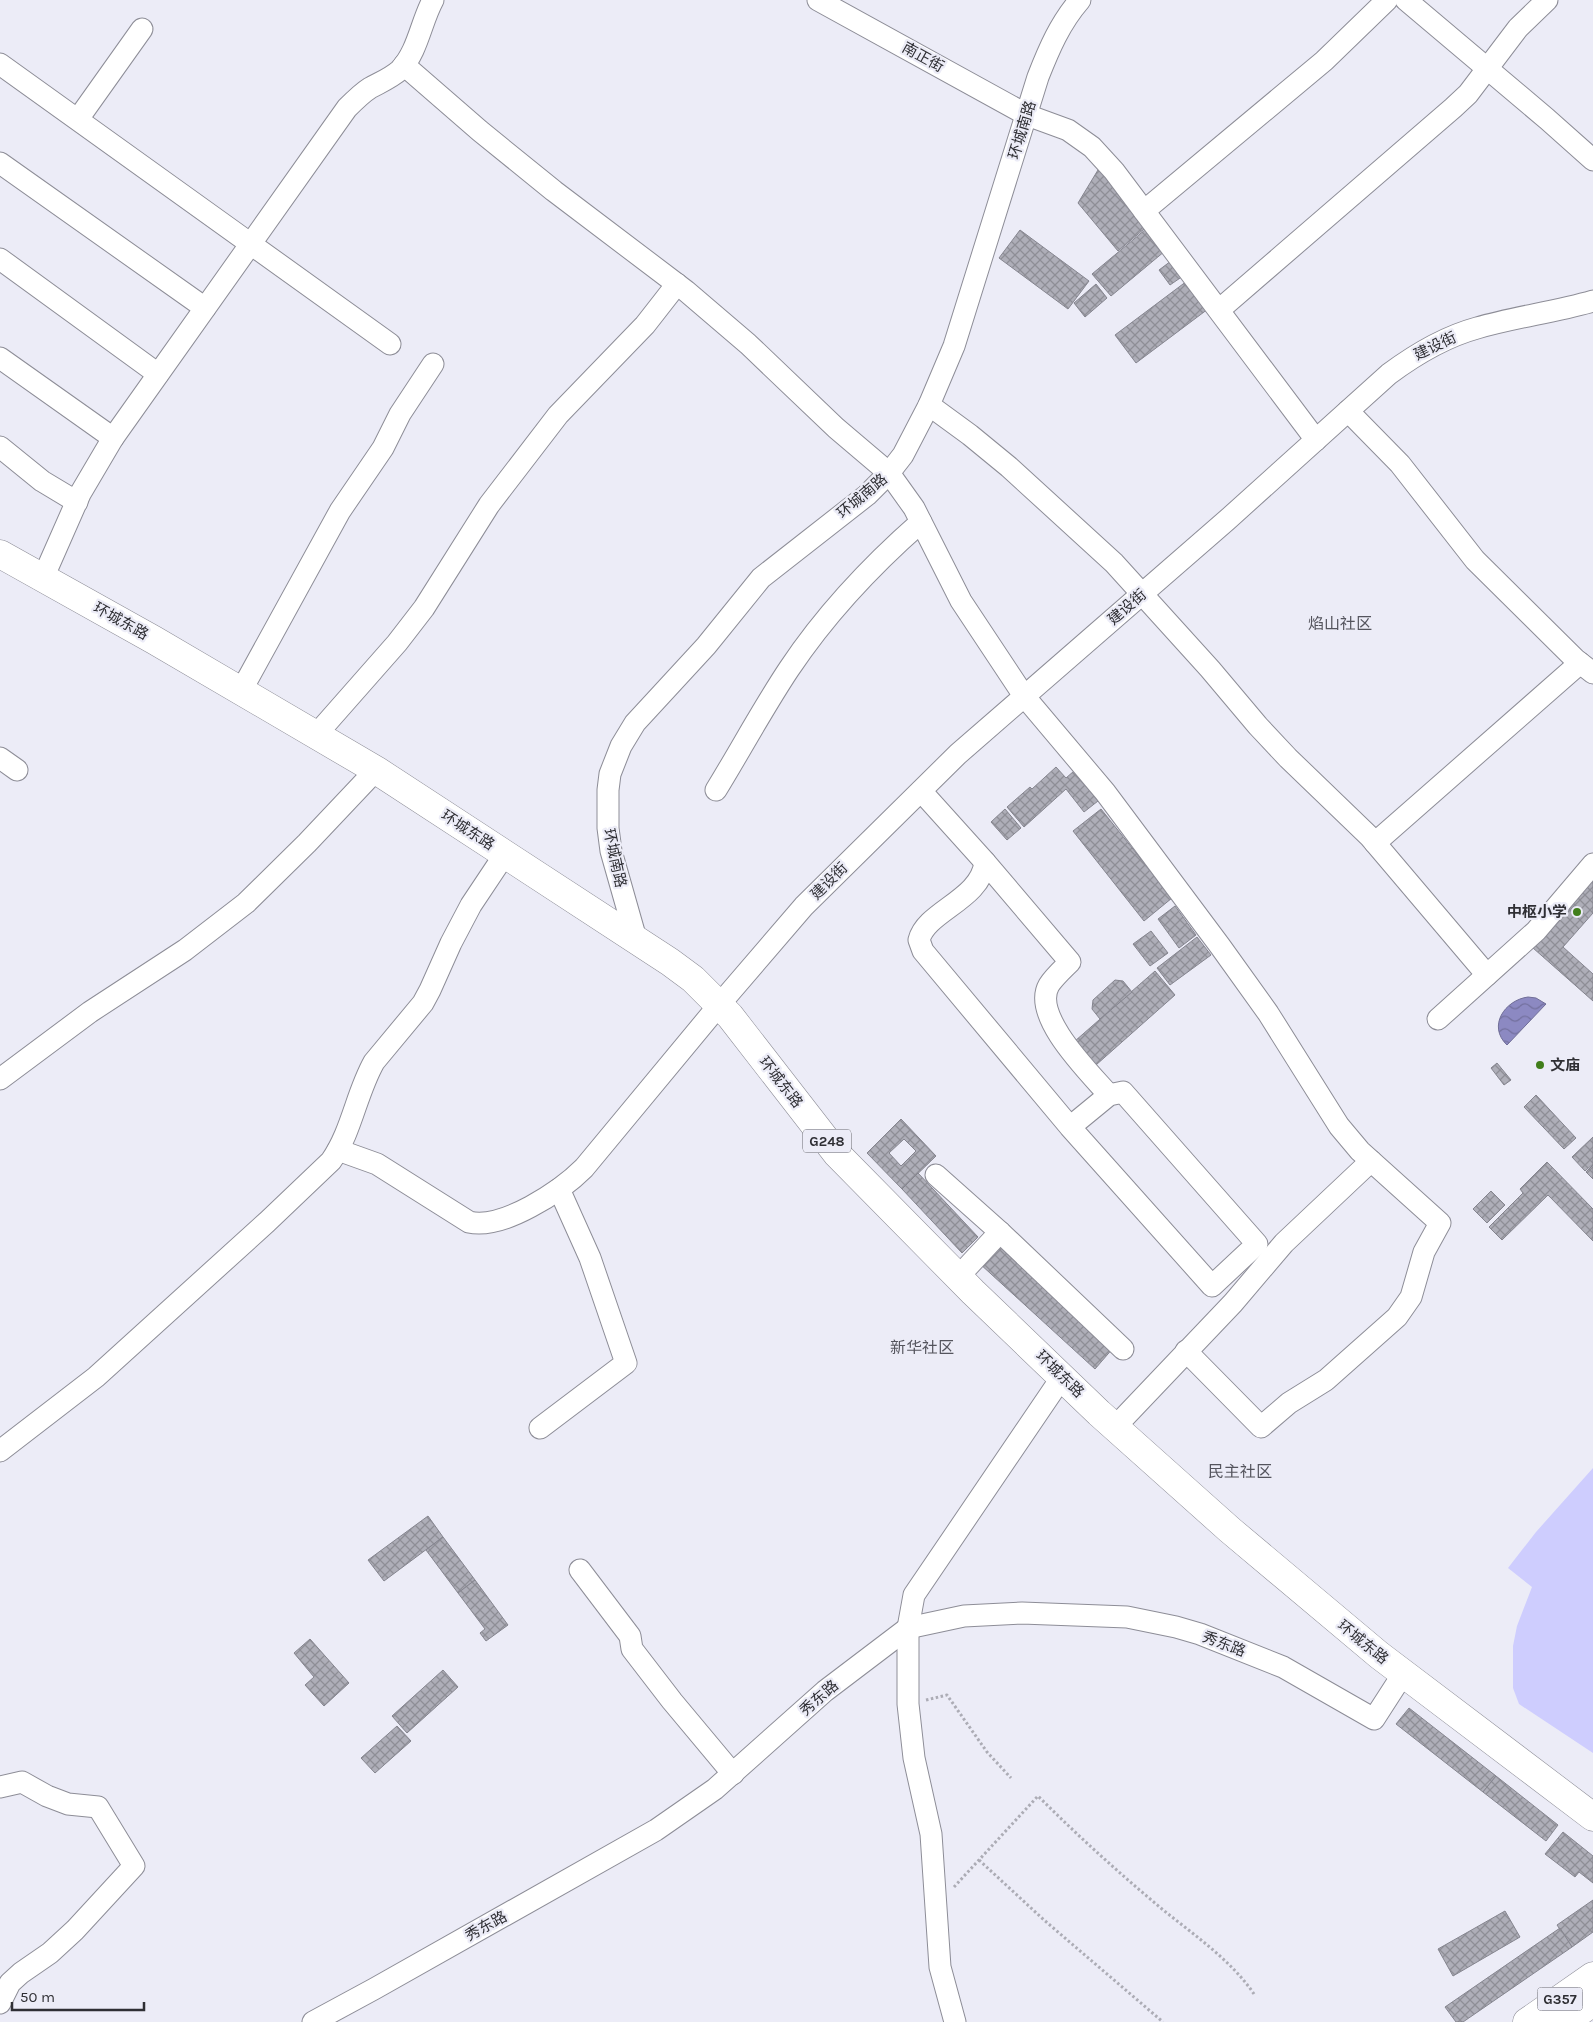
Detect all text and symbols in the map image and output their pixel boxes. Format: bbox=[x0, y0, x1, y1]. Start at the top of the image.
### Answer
street label: 南正街 bbox=[899, 38, 947, 76]
street label: 环城南路 bbox=[1005, 99, 1039, 161]
street label: 建设街 bbox=[1411, 328, 1459, 364]
street label: 环城南路 bbox=[833, 470, 891, 522]
street label: 建设街 bbox=[1104, 585, 1150, 629]
street label: 环城东路 bbox=[90, 599, 152, 643]
district label: 焰山社区 bbox=[1308, 614, 1372, 633]
street label: 环城东路 bbox=[438, 806, 498, 854]
street label: 环城南路 bbox=[600, 827, 630, 889]
street label: 建设街 bbox=[807, 859, 851, 903]
place label: 中枢小学 bbox=[1507, 903, 1567, 921]
marker: 中枢小学 bbox=[1571, 906, 1583, 918]
street label: 环城东路 bbox=[755, 1053, 807, 1111]
place label: 文庙 bbox=[1550, 1056, 1580, 1074]
marker: 文庙 bbox=[1534, 1059, 1546, 1071]
road number: G248 bbox=[803, 1130, 851, 1152]
district label: 新华社区 bbox=[890, 1338, 954, 1357]
street label: 环城东路 bbox=[1032, 1347, 1088, 1401]
district label: 民主社区 bbox=[1208, 1462, 1272, 1481]
street label: 环城东路 bbox=[1334, 1616, 1392, 1668]
street label: 秀东路 bbox=[1200, 1628, 1248, 1660]
street label: 秀东路 bbox=[796, 1676, 842, 1720]
street label: 秀东路 bbox=[462, 1907, 510, 1945]
scale bar bbox=[12, 1980, 145, 2012]
text: 50 m bbox=[20, 1988, 55, 2006]
road number: G357 bbox=[1538, 1988, 1582, 2010]

